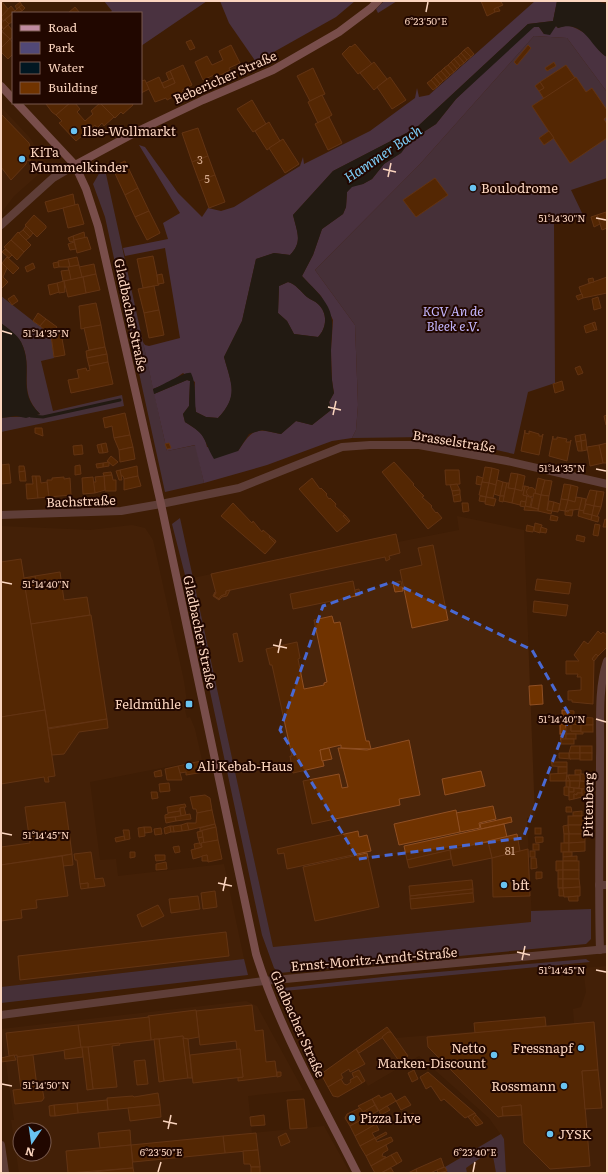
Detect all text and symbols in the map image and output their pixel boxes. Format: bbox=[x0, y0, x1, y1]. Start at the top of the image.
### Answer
legend bbox=[12, 12, 142, 104]
text: 6°23'50"E bbox=[405, 13, 447, 28]
text: Road bbox=[48, 18, 78, 36]
text: Park bbox=[48, 38, 75, 56]
street label: Bebericher Straße bbox=[170, 45, 280, 108]
text: Water bbox=[48, 58, 84, 76]
text: Building bbox=[48, 78, 98, 96]
water label: Hammer Bach bbox=[339, 119, 426, 187]
place label: Ilse-Wollmarkt bbox=[82, 121, 177, 140]
marker: Ilse-Wollmarkt bbox=[69, 126, 79, 136]
place label: KiTa Mummelkinder bbox=[30, 142, 129, 176]
house number: 3 bbox=[197, 151, 203, 167]
marker: KiTa Mummelkinder bbox=[17, 154, 27, 164]
house number: 5 bbox=[204, 170, 210, 186]
place label: Boulodrome bbox=[481, 178, 558, 197]
marker: Boulodrome bbox=[468, 183, 478, 193]
text: 51°14'30"N bbox=[538, 210, 586, 225]
street label: Gladbacher Straße bbox=[110, 256, 153, 374]
park label: KGV An de Bleek e.V. bbox=[423, 301, 483, 335]
text: 51°14'35"N bbox=[23, 325, 69, 340]
street label: Brasselstraße bbox=[411, 425, 497, 456]
text: 51°14'35"N bbox=[539, 460, 585, 475]
street label: Bachstraße bbox=[46, 490, 116, 511]
street label: Gladbacher Straße bbox=[179, 573, 222, 691]
text: 51°14'40"N bbox=[22, 576, 70, 591]
place label: Feldmühle bbox=[115, 694, 181, 713]
marker: Feldmühle bbox=[184, 699, 194, 709]
text: 51°14'40"N bbox=[538, 711, 586, 726]
place label: Ali Kebab-Haus bbox=[197, 756, 293, 775]
marker: Ali Kebab-Haus bbox=[184, 761, 194, 771]
street label: Pittenberg bbox=[577, 772, 598, 838]
text: 51°14'45"N bbox=[23, 827, 69, 842]
house number: 81 bbox=[505, 842, 516, 858]
place label: bft bbox=[512, 875, 530, 894]
marker: bft bbox=[499, 880, 509, 890]
street label: Ernst-Moritz-Arndt-Straße bbox=[290, 942, 458, 975]
text: 51°14'45"N bbox=[539, 962, 585, 977]
street label: Gladbacher Straße bbox=[266, 967, 331, 1081]
place label: Netto Marken-Discount bbox=[377, 1038, 487, 1072]
place label: Fressnapf bbox=[512, 1038, 574, 1057]
marker: Fressnapf bbox=[576, 1043, 586, 1053]
marker: Netto Marken-Discount bbox=[489, 1050, 499, 1060]
place label: Rossmann bbox=[491, 1076, 556, 1095]
text: 51°14'50"N bbox=[22, 1077, 70, 1092]
marker: Rossmann bbox=[559, 1081, 569, 1091]
place label: Pizza Live bbox=[360, 1108, 421, 1127]
marker: Pizza Live bbox=[347, 1113, 357, 1123]
north arrow bbox=[12, 1122, 52, 1162]
place label: JYSK bbox=[558, 1124, 592, 1143]
marker: JYSK bbox=[545, 1129, 555, 1139]
text: N bbox=[23, 1144, 36, 1162]
text: 6°23'50"E bbox=[140, 1144, 182, 1159]
text: 6°23'40"E bbox=[453, 1144, 497, 1159]

